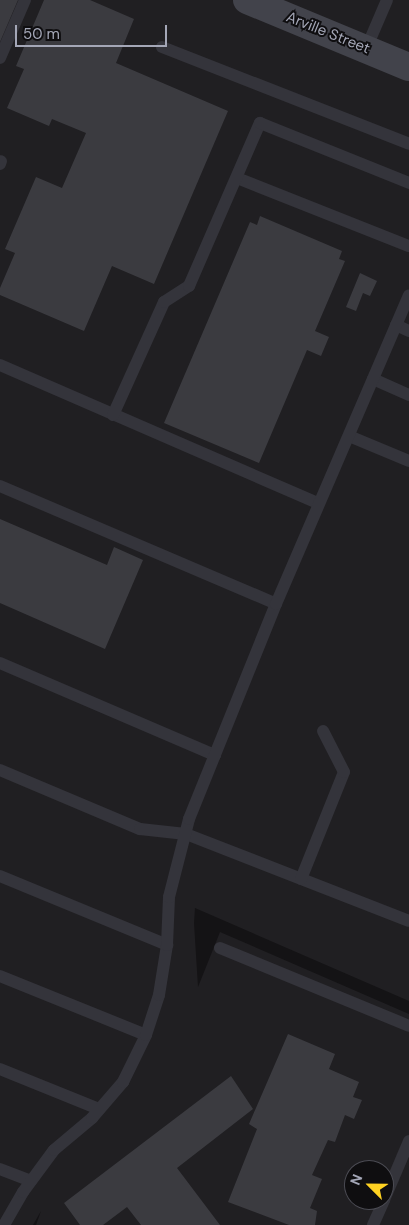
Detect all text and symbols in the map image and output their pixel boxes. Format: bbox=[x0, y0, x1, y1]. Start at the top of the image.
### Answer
street label: Arville Street bbox=[283, 8, 373, 58]
scale bar bbox=[18, 15, 170, 47]
text: 50 m bbox=[23, 24, 60, 44]
north arrow bbox=[344, 1160, 394, 1210]
text: N bbox=[346, 1171, 366, 1188]

